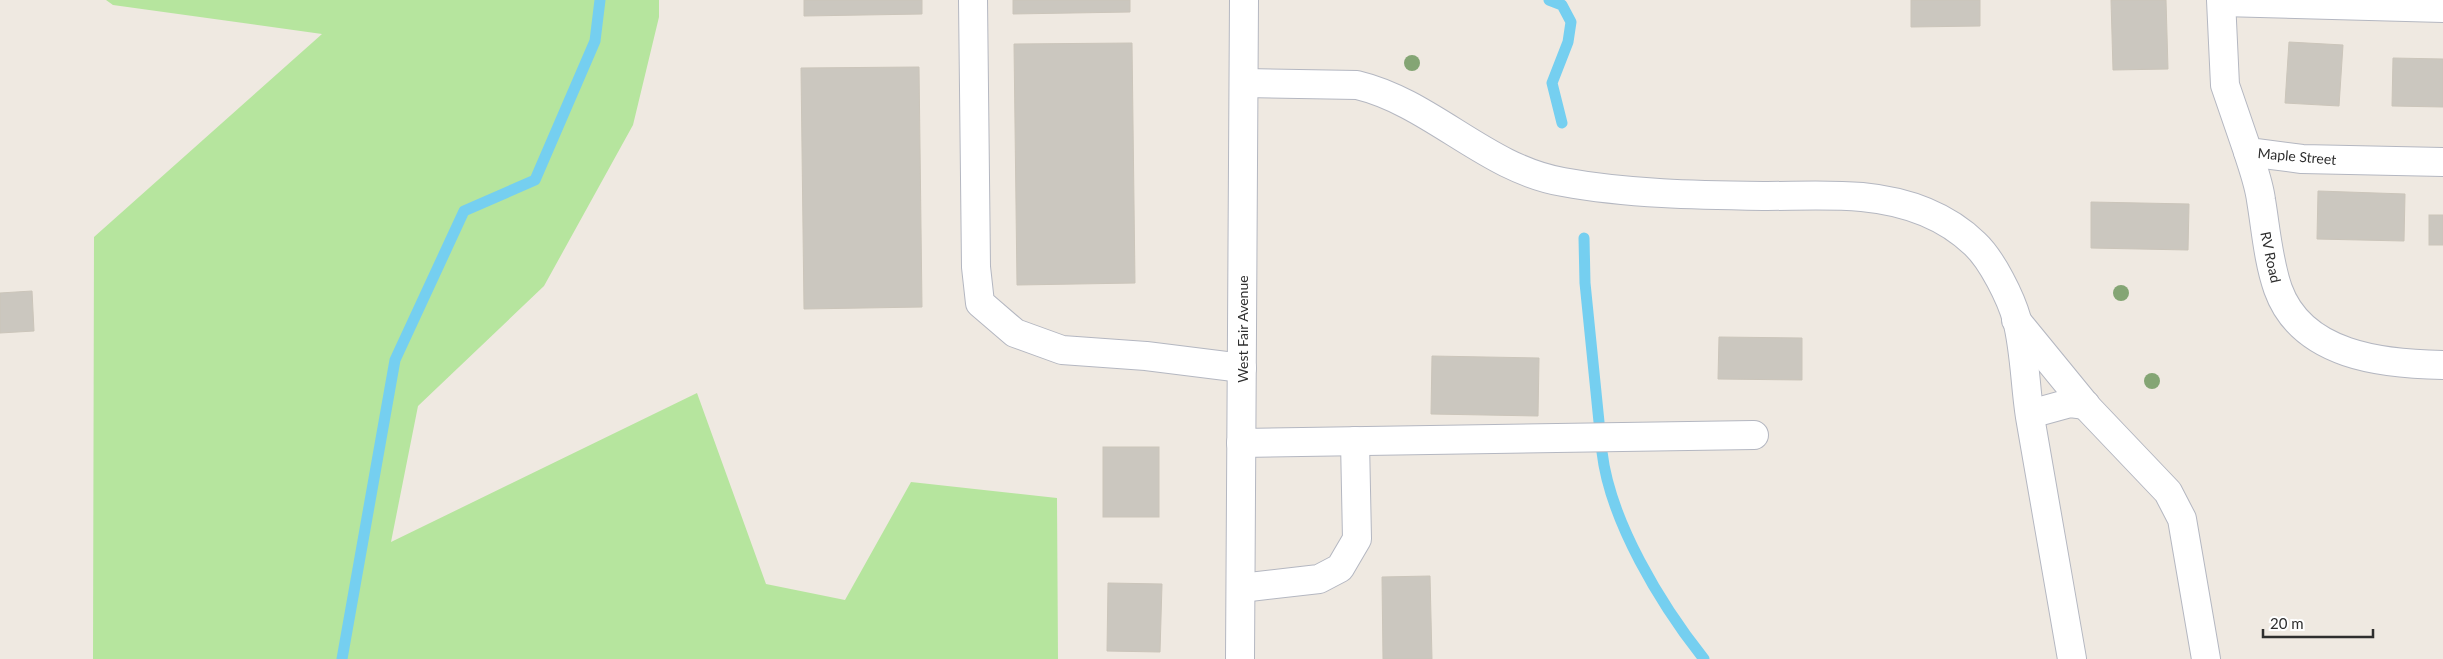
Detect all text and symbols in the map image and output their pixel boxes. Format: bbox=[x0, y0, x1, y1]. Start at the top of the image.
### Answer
street label: Maple Street bbox=[2257, 144, 2337, 168]
street label: RV Road bbox=[2257, 230, 2285, 284]
street label: West Fair Avenue bbox=[1234, 275, 1251, 383]
scale bar bbox=[2263, 606, 2373, 638]
text: 20 m bbox=[2270, 614, 2304, 632]

